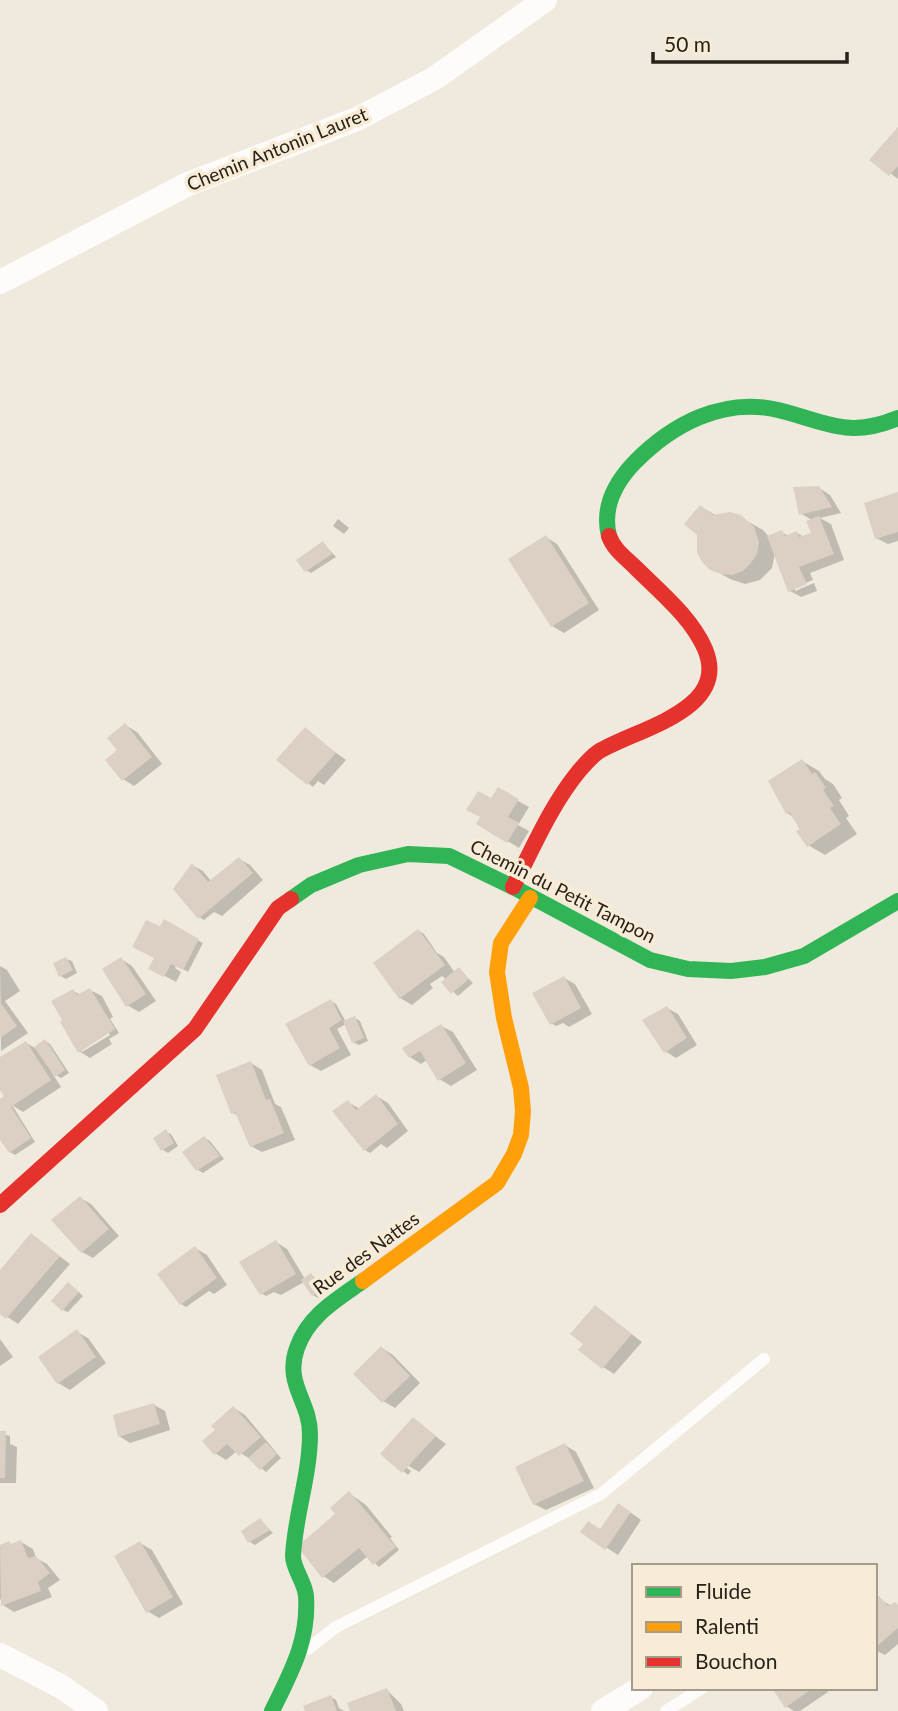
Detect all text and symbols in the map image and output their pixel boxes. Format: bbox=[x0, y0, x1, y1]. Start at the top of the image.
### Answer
scale bar bbox=[653, 21, 847, 65]
text: 50 m bbox=[664, 31, 711, 56]
street label: Chemin Antonin Lauret bbox=[183, 102, 371, 195]
street label: Chemin du Petit Tampon bbox=[467, 834, 660, 947]
street label: Rue des Nattes bbox=[308, 1206, 423, 1299]
legend bbox=[632, 1564, 877, 1690]
text: Fluide bbox=[695, 1578, 751, 1603]
text: Ralenti bbox=[695, 1613, 759, 1638]
text: Bouchon bbox=[695, 1648, 777, 1673]

